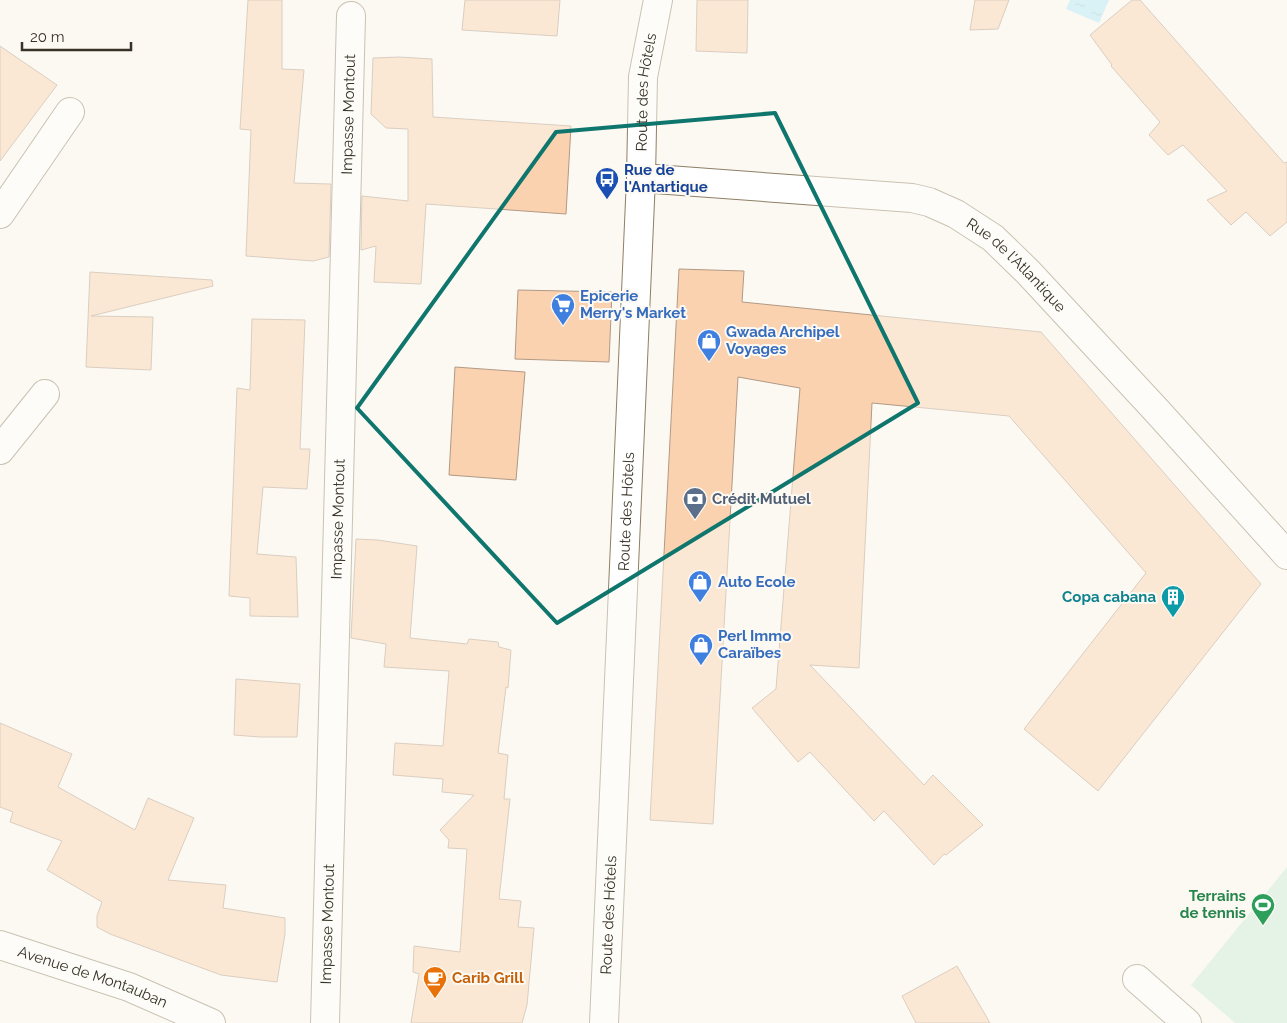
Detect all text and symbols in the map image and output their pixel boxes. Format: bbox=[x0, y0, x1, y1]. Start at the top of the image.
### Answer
scale bar bbox=[22, 20, 131, 52]
text: 20 m bbox=[30, 28, 65, 46]
street label: Route des Hôtels bbox=[633, 31, 660, 152]
street label: Impasse Montout bbox=[338, 54, 359, 175]
place label: Rue de l'Antartique bbox=[624, 161, 708, 196]
bus stop icon: Rue de l'Antartique bbox=[594, 166, 620, 200]
street label: Rue de l'Atlantique bbox=[963, 214, 1070, 316]
place label: Epicerie Merry's Market bbox=[580, 287, 686, 322]
supermarket icon: Epicerie Merry's Market bbox=[550, 292, 576, 326]
place label: Gwada Archipel Voyages bbox=[726, 323, 840, 358]
shop icon: Gwada Archipel Voyages bbox=[696, 328, 722, 362]
street label: Route des Hôtels bbox=[615, 452, 638, 571]
street label: Impasse Montout bbox=[327, 459, 349, 580]
bank icon: Crédit Mutuel bbox=[682, 486, 708, 520]
place label: Crédit Mutuel bbox=[712, 490, 811, 508]
shop icon: Auto Ecole bbox=[687, 569, 713, 603]
place label: Auto Ecole bbox=[718, 573, 796, 591]
building icon: Copa cabana bbox=[1160, 584, 1186, 618]
place label: Copa cabana bbox=[1062, 588, 1156, 606]
place label: Perl Immo Caraïbes bbox=[718, 627, 791, 662]
shop icon: Perl Immo Caraïbes bbox=[688, 632, 714, 666]
street label: Route des Hôtels bbox=[597, 855, 620, 975]
street label: Impasse Montout bbox=[317, 864, 338, 985]
place label: Terrains de tennis bbox=[1180, 887, 1246, 922]
sports icon: Terrains de tennis bbox=[1250, 892, 1276, 926]
street label: Avenue de Montauban bbox=[16, 942, 170, 1012]
cafe icon: Carib Grill bbox=[422, 965, 448, 999]
place label: Carib Grill bbox=[452, 969, 524, 987]

